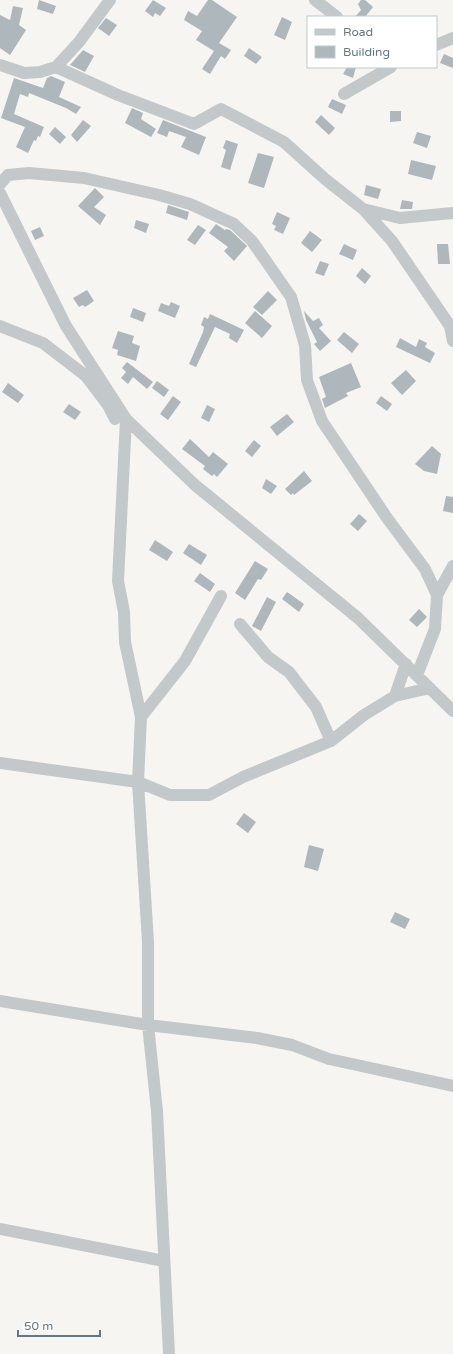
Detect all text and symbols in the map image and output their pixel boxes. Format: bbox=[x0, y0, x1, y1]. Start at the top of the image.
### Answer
legend bbox=[307, 16, 437, 68]
text: Road bbox=[343, 25, 373, 39]
text: Building bbox=[343, 45, 390, 59]
scale bar bbox=[18, 1312, 100, 1338]
text: 50 m bbox=[24, 1319, 53, 1333]

